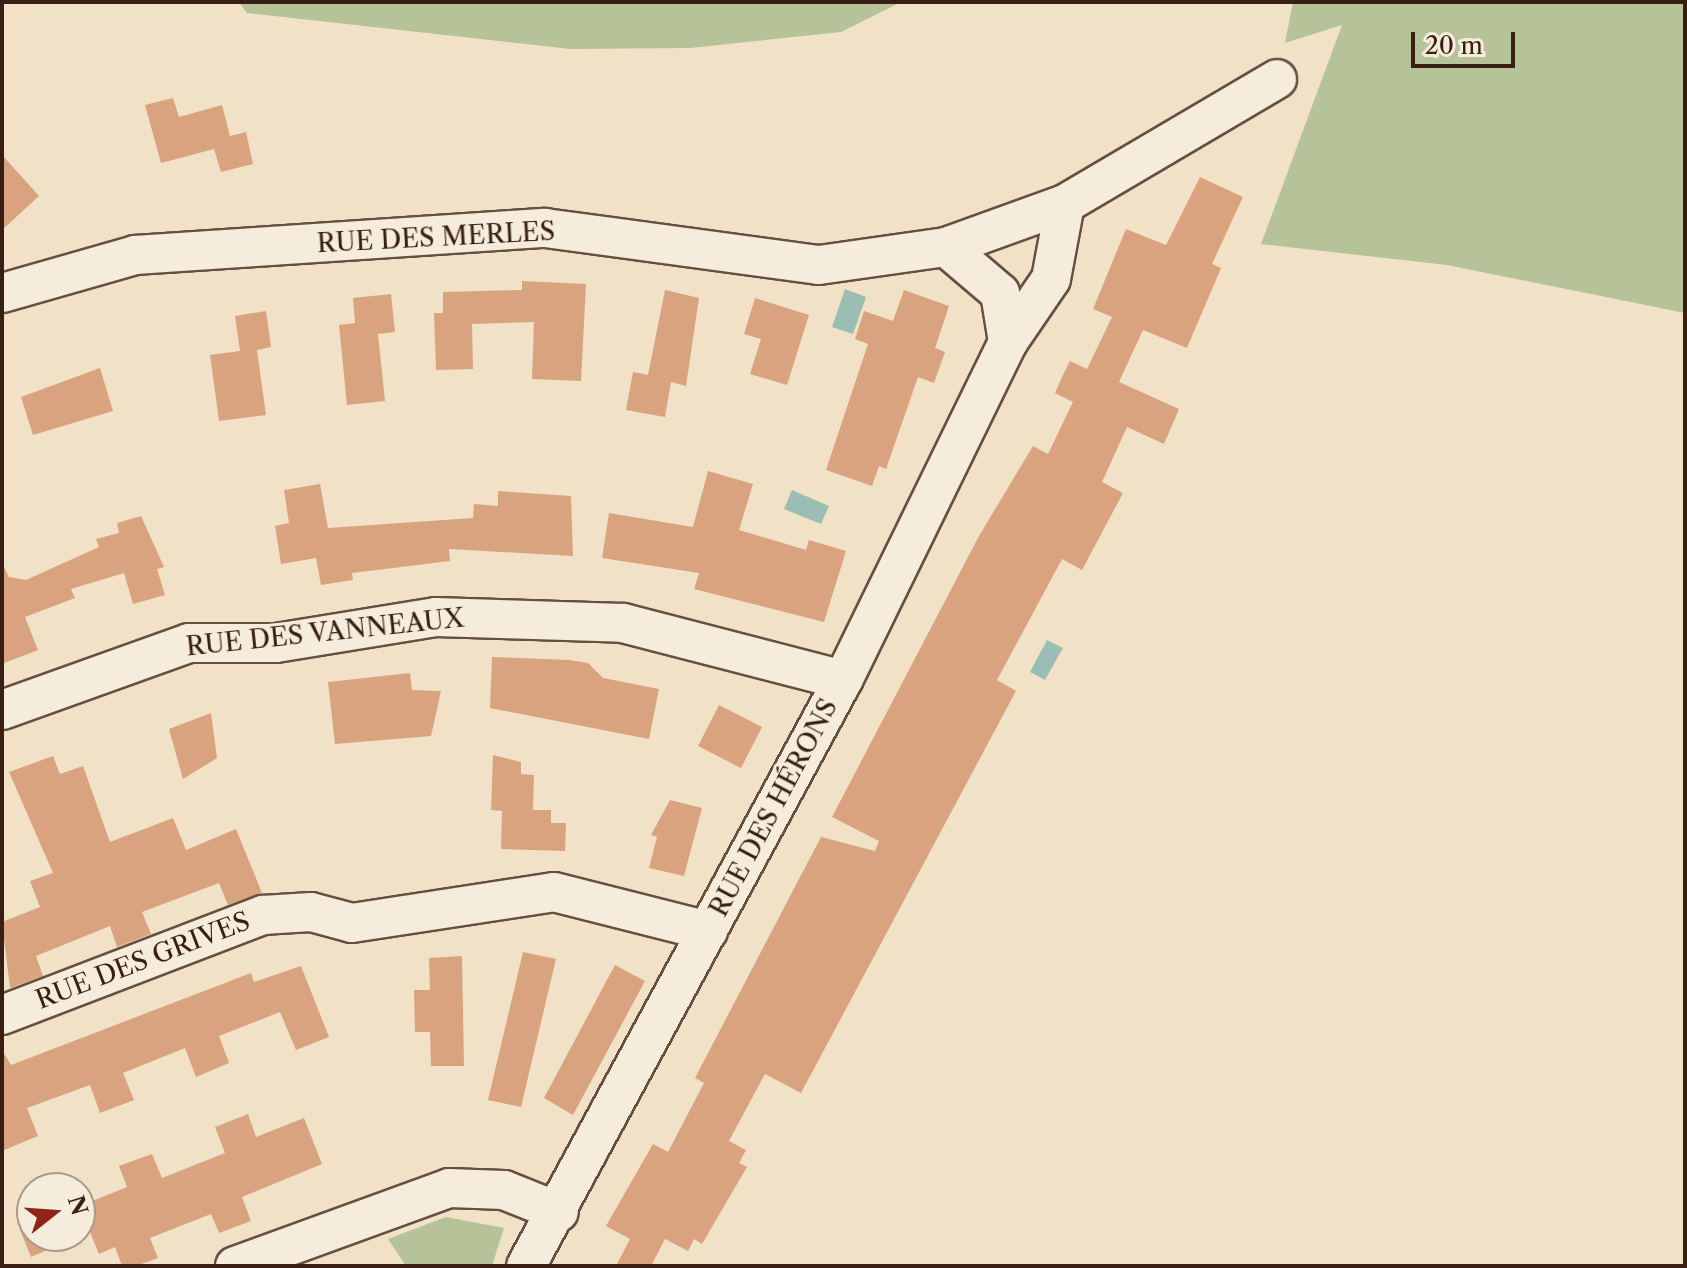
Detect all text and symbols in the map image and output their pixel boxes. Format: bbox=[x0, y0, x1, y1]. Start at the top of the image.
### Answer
scale bar bbox=[1415, 16, 1519, 66]
text: 20 m bbox=[1425, 31, 1483, 60]
street label: RUE DES MERLES bbox=[316, 216, 556, 260]
street label: RUE DES VANNEAUX bbox=[184, 603, 466, 663]
street label: RUE DES HÉRONS bbox=[703, 694, 845, 922]
street label: RUE DES GRIVES bbox=[32, 906, 254, 1016]
north arrow bbox=[16, 1172, 96, 1252]
text: N bbox=[62, 1192, 93, 1219]

